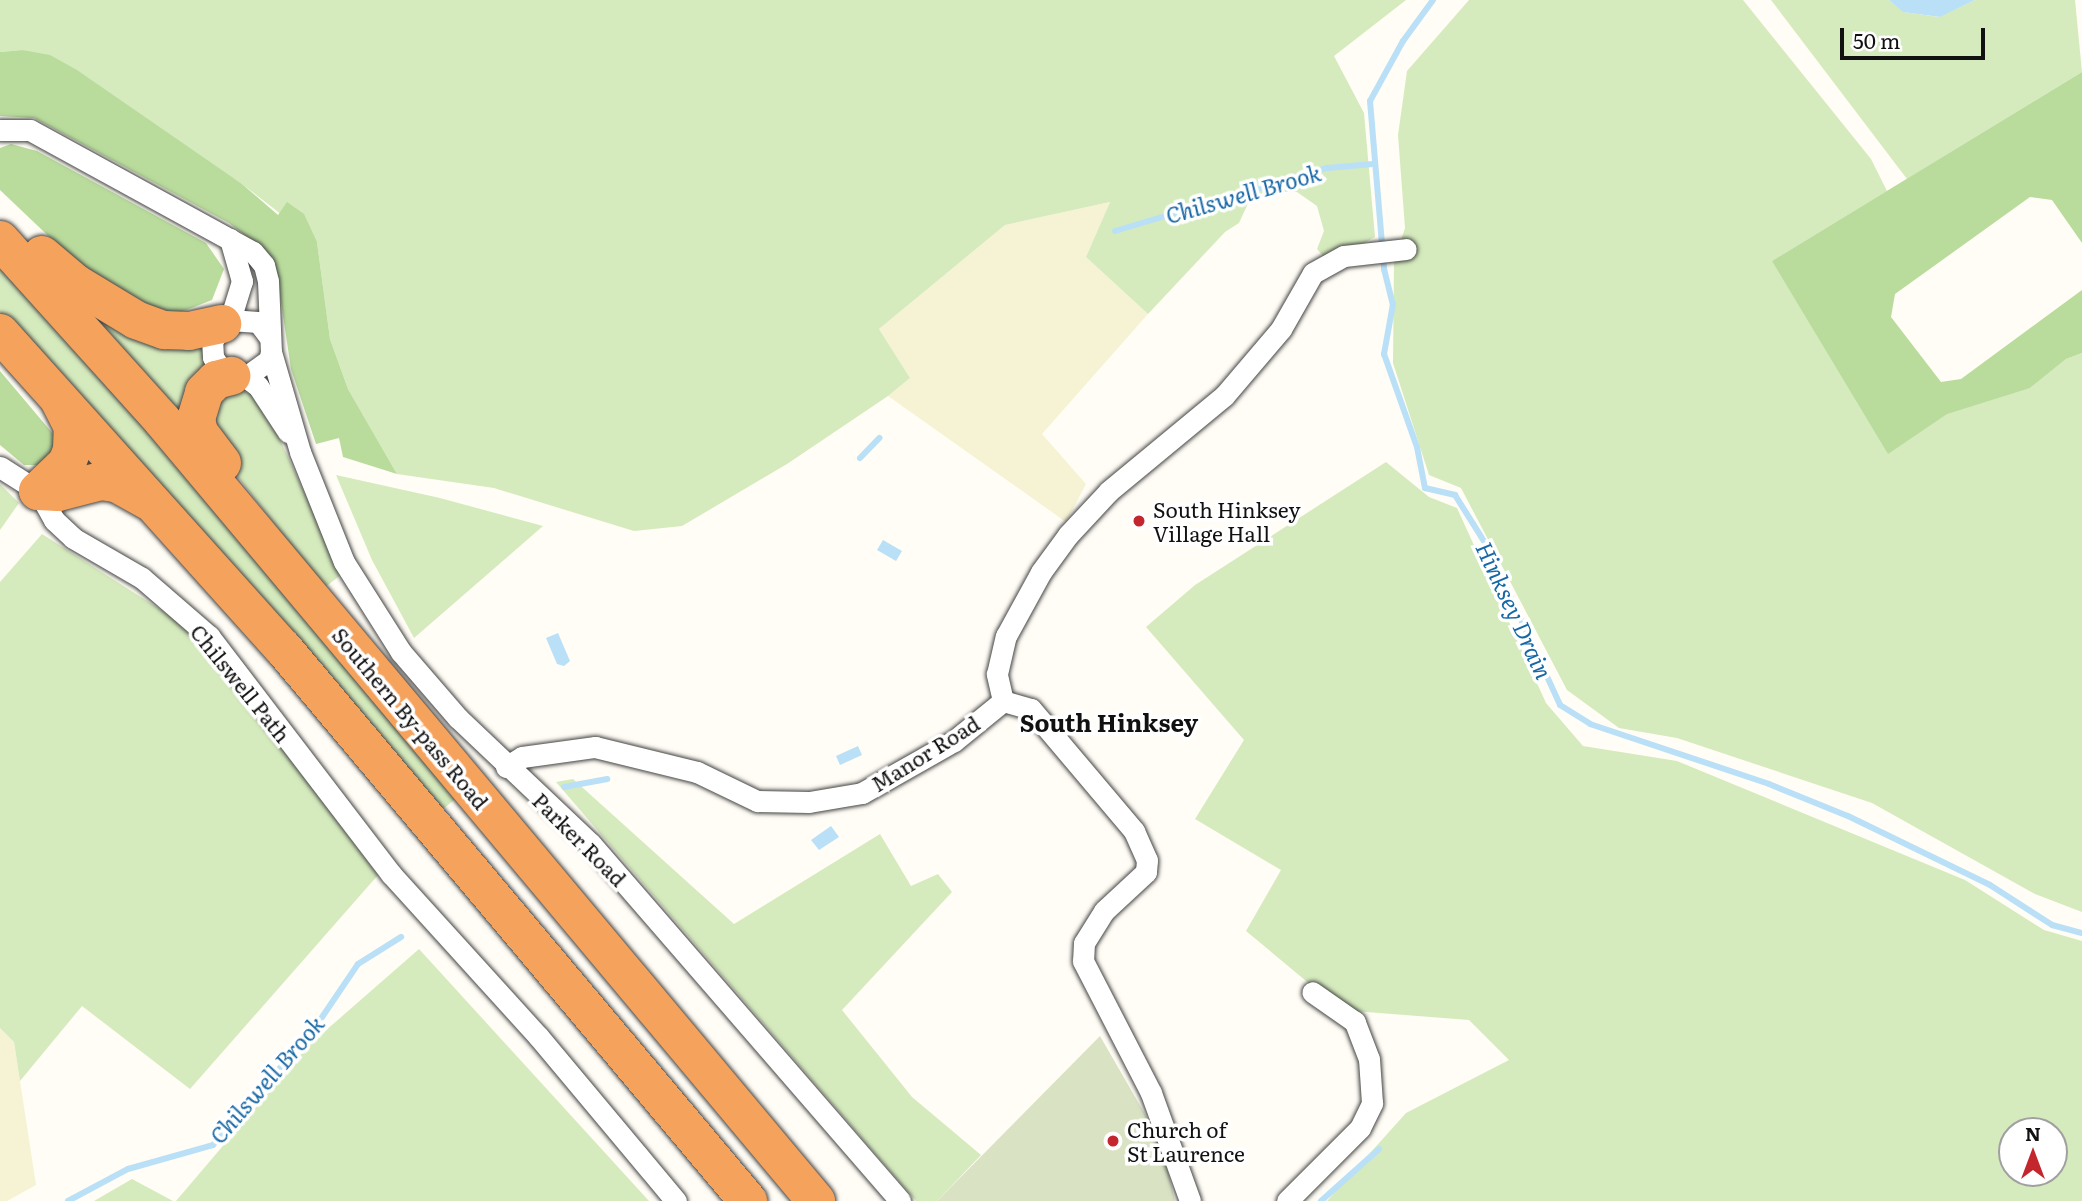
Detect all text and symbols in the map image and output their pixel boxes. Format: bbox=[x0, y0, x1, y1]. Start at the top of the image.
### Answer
scale bar bbox=[1844, 14, 1989, 58]
text: 50 m bbox=[1853, 24, 1900, 55]
water label: Chilswell Brook bbox=[1162, 158, 1324, 228]
place label: South Hinksey Village Hall bbox=[1153, 496, 1301, 546]
marker: South Hinksey Village Hall bbox=[1131, 513, 1147, 529]
water label: Hinksey Drain bbox=[1471, 537, 1559, 683]
street label: Chilswell Path bbox=[186, 619, 296, 747]
street label: Southern By-pass Road bbox=[328, 622, 494, 814]
district label: South Hinksey bbox=[1020, 708, 1198, 736]
street label: Manor Road bbox=[866, 710, 984, 796]
street label: Parker Road bbox=[528, 787, 632, 891]
water label: Chilswell Brook bbox=[203, 1009, 329, 1149]
place label: Church of St Laurence bbox=[1127, 1116, 1245, 1166]
north arrow bbox=[1998, 1117, 2068, 1187]
text: N bbox=[2025, 1119, 2041, 1147]
marker: Church of St Laurence bbox=[1105, 1133, 1121, 1149]

